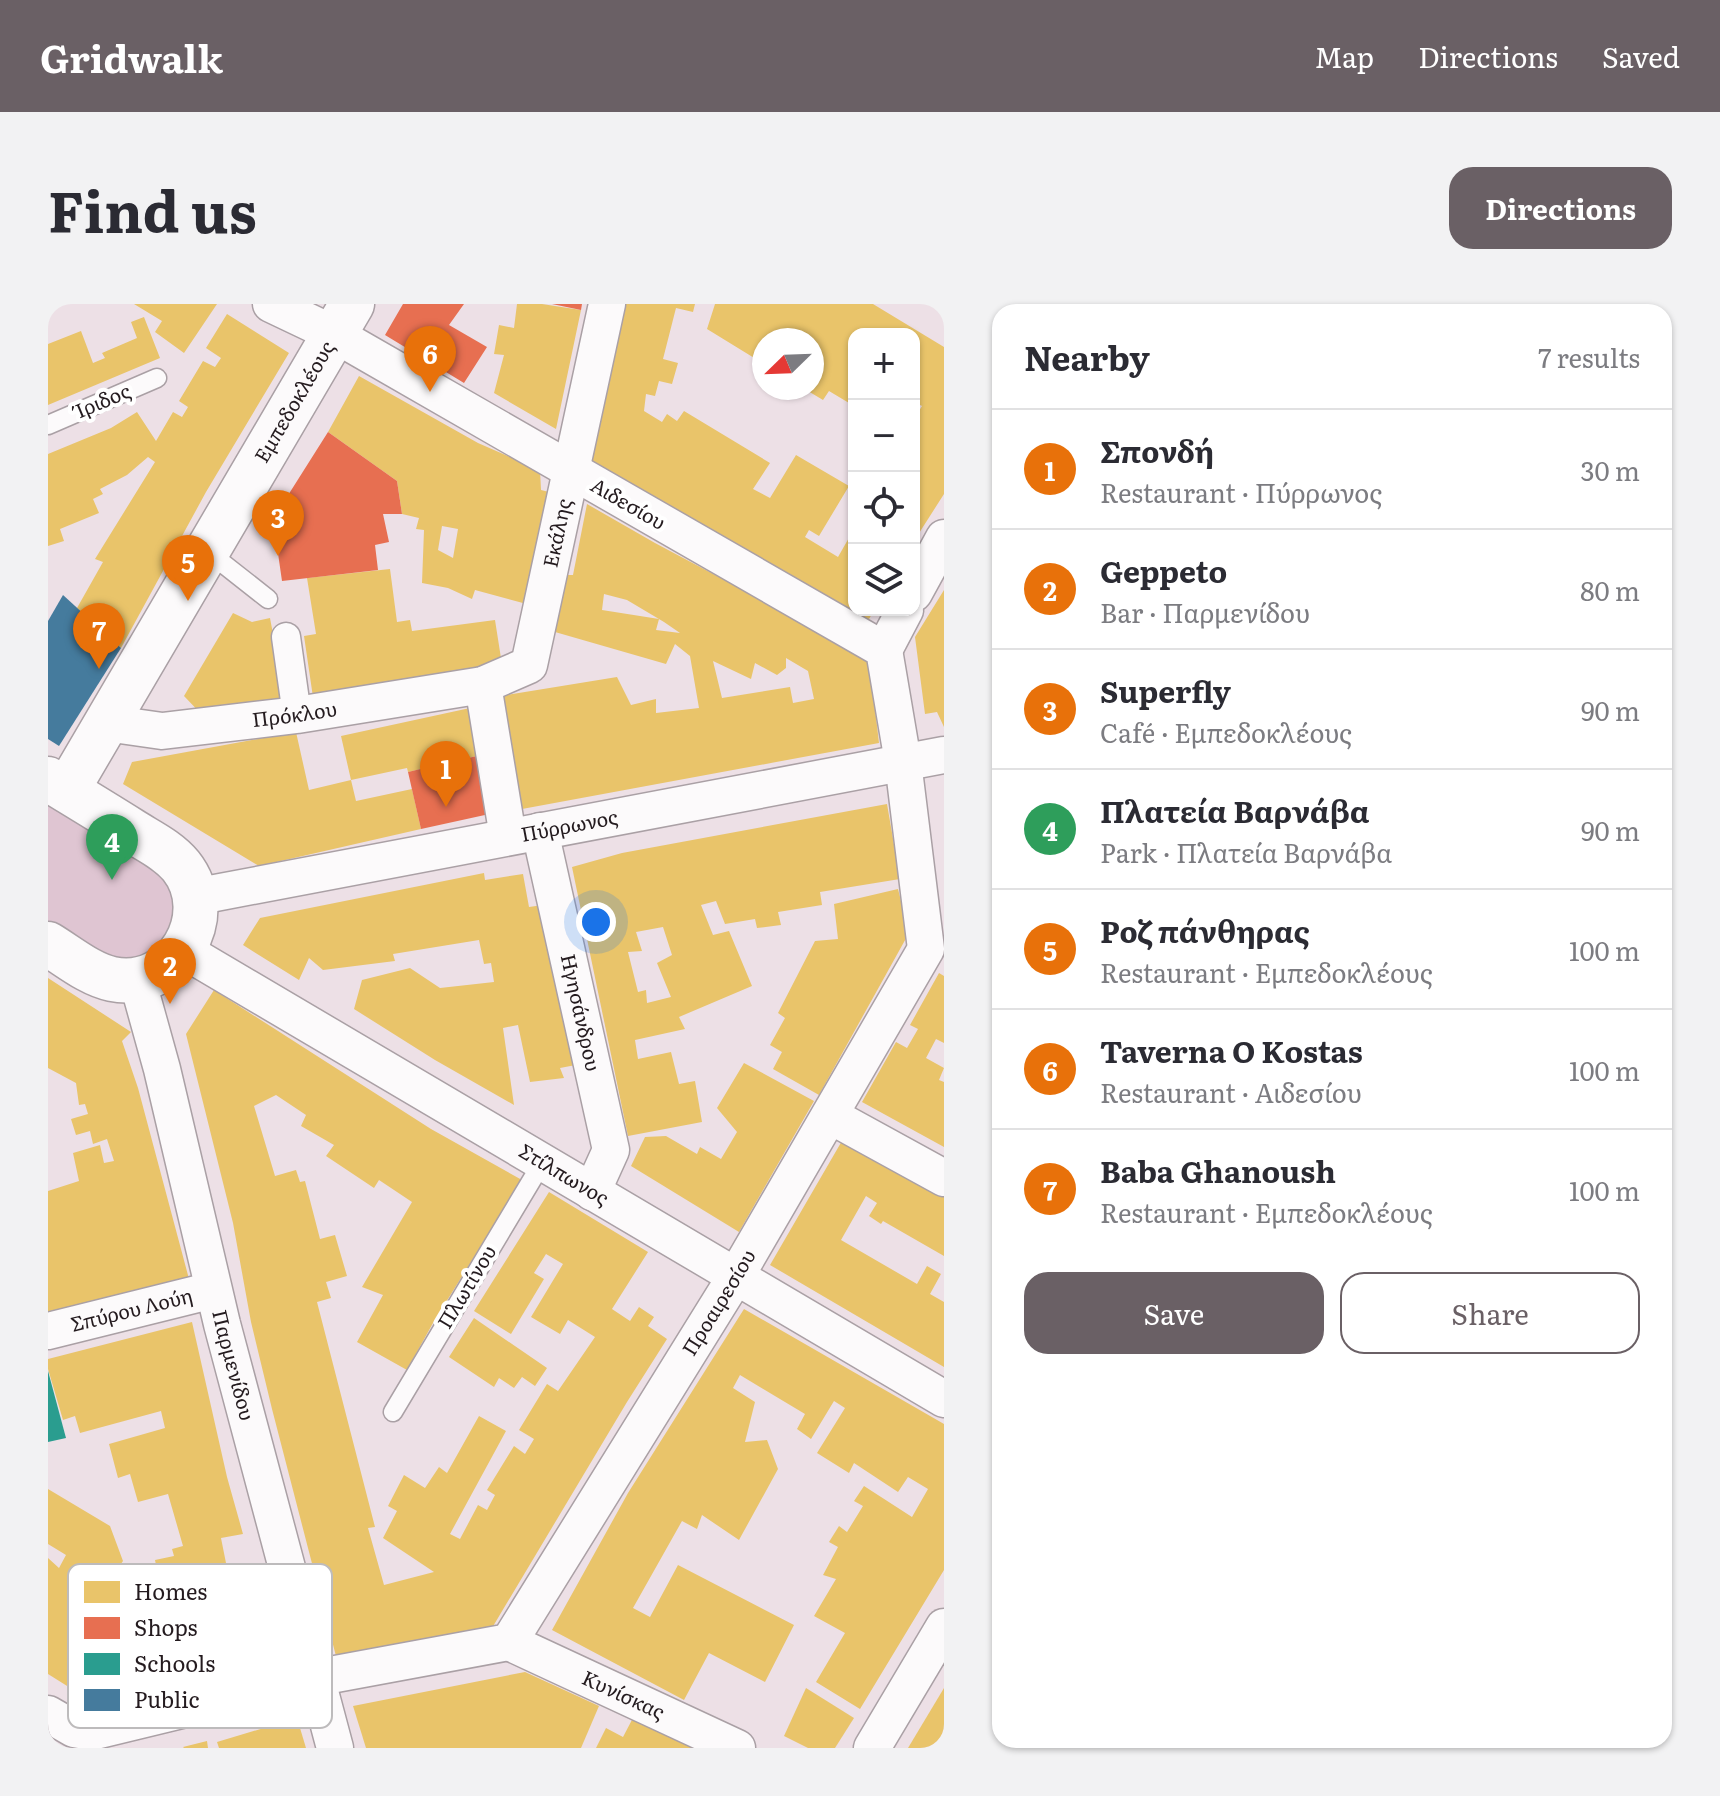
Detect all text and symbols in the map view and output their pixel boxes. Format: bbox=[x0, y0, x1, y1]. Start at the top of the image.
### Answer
text: Gridwalk bbox=[40, 28, 223, 85]
text: Map bbox=[1315, 35, 1374, 77]
text: Directions bbox=[1418, 35, 1558, 77]
text: Saved bbox=[1602, 35, 1680, 77]
text: Find us bbox=[48, 167, 257, 250]
button: Directions bbox=[1449, 167, 1672, 249]
pin: 6 bbox=[404, 326, 456, 392]
north arrow bbox=[752, 328, 824, 400]
map controls bbox=[848, 328, 920, 616]
button: + bbox=[848, 328, 920, 400]
text: Nearby bbox=[1024, 331, 1150, 381]
street label: Εμπεδοκλέους bbox=[245, 334, 340, 467]
text: 7 results bbox=[1538, 337, 1640, 376]
street label: Ίριδος bbox=[66, 374, 135, 426]
button: − bbox=[848, 400, 920, 472]
text: Σπονδή bbox=[1100, 428, 1214, 472]
text: 1 bbox=[1045, 450, 1055, 489]
text: 30 m bbox=[1580, 450, 1640, 489]
street label: Αιδεσίου bbox=[586, 469, 672, 536]
button: locate bbox=[848, 472, 920, 544]
text: Restaurant · Πύρρωνος bbox=[1100, 472, 1382, 511]
pin: 3 bbox=[252, 490, 304, 556]
street label: Εκάλης bbox=[534, 495, 578, 570]
pin: 5 bbox=[162, 535, 214, 601]
button: layers bbox=[848, 544, 920, 616]
text: Geppeto bbox=[1100, 548, 1227, 592]
text: 2 bbox=[1043, 570, 1057, 609]
text: 80 m bbox=[1580, 570, 1640, 609]
text: Bar · Παρμενίδου bbox=[1100, 592, 1310, 631]
pin: 7 bbox=[73, 603, 125, 669]
text: Superfly bbox=[1100, 668, 1231, 712]
text: 3 bbox=[1043, 690, 1057, 729]
text: 90 m bbox=[1581, 690, 1640, 729]
street label: Πρόκλου bbox=[250, 692, 339, 733]
text: Café · Εμπεδοκλέους bbox=[1100, 712, 1352, 751]
pin: 1 bbox=[420, 741, 472, 807]
text: Πλατεία Βαρνάβα bbox=[1100, 788, 1370, 832]
street label: Πύρρωνος bbox=[518, 800, 620, 848]
text: 4 bbox=[1042, 810, 1058, 849]
text: 90 m bbox=[1581, 810, 1640, 849]
pin: 4 bbox=[86, 814, 138, 880]
text: Park · Πλατεία Βαρνάβα bbox=[1100, 832, 1392, 871]
your location bbox=[576, 902, 616, 942]
text: Ροζ πάνθηρας bbox=[1100, 908, 1309, 952]
text: 5 bbox=[1043, 930, 1057, 969]
text: 100 m bbox=[1569, 930, 1640, 969]
pin: 2 bbox=[144, 938, 196, 1004]
street label: Ηγησάνδρου bbox=[555, 951, 610, 1074]
text: Restaurant · Εμπεδοκλέους bbox=[1100, 952, 1433, 991]
text: Taverna O Kostas bbox=[1100, 1028, 1363, 1072]
text: 6 bbox=[1042, 1050, 1058, 1089]
text: 100 m bbox=[1569, 1050, 1640, 1089]
text: Restaurant · Αιδεσίου bbox=[1100, 1072, 1362, 1111]
street label: Στίλπωνος bbox=[514, 1135, 615, 1211]
text: Baba Ghanoush bbox=[1100, 1148, 1336, 1192]
text: 7 bbox=[1043, 1170, 1057, 1209]
text: 100 m bbox=[1569, 1170, 1640, 1209]
text: Restaurant · Εμπεδοκλέους bbox=[1100, 1192, 1433, 1231]
street label: Πλωτίνου bbox=[428, 1238, 502, 1334]
street label: Προαιρεσίου bbox=[673, 1243, 761, 1361]
button: Save bbox=[1024, 1272, 1324, 1354]
button: Share bbox=[1340, 1272, 1640, 1354]
street label: Σπύρου Λούη bbox=[67, 1279, 195, 1338]
street label: Παρμενίδου bbox=[206, 1306, 264, 1423]
legend bbox=[68, 1564, 332, 1728]
text: Homes bbox=[134, 1574, 207, 1607]
text: Shops bbox=[134, 1610, 198, 1643]
text: Schools bbox=[134, 1646, 215, 1679]
street label: Κυνίσκας bbox=[578, 1661, 670, 1725]
text: Public bbox=[134, 1682, 199, 1715]

